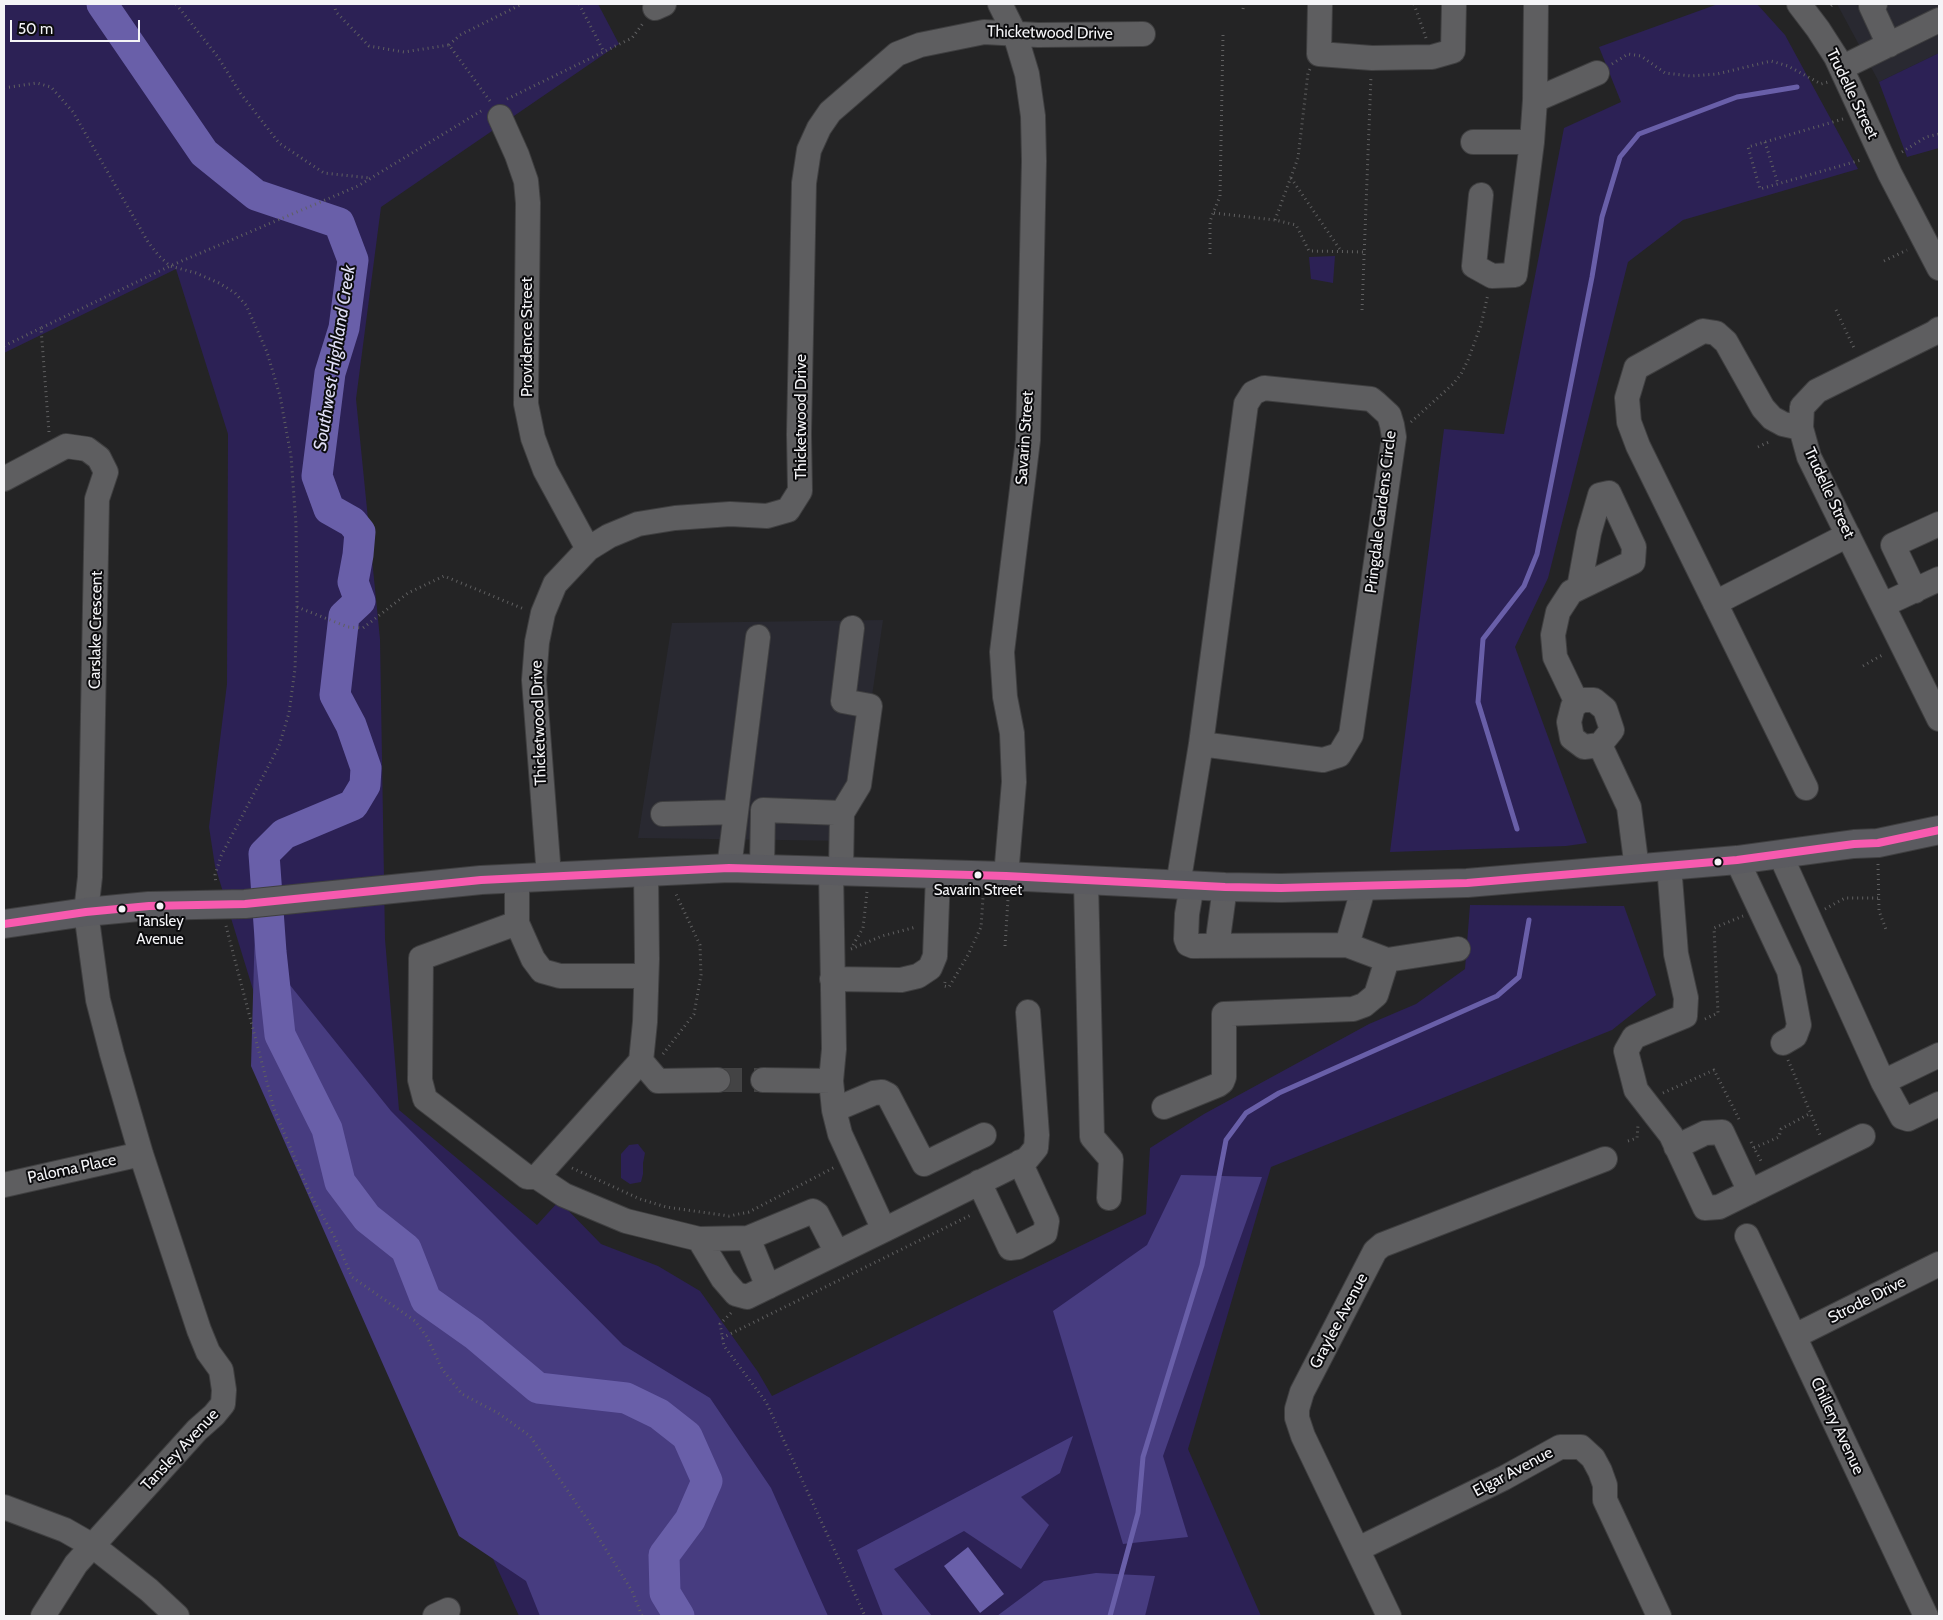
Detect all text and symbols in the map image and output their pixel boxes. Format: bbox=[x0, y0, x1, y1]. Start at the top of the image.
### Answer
scale bar bbox=[12, 10, 142, 42]
text: 50 m bbox=[18, 20, 53, 38]
street label: Thicketwood Drive bbox=[987, 22, 1113, 44]
street label: Trudelle Street bbox=[1822, 46, 1882, 142]
water label: Southwest Highland Creek bbox=[310, 264, 360, 452]
street label: Providence Street bbox=[517, 277, 537, 397]
street label: Thicketwood Drive bbox=[791, 354, 811, 480]
street label: Savarin Street bbox=[1012, 390, 1038, 486]
street label: Pringdale Gardens Circle bbox=[1361, 430, 1401, 594]
street label: Trudelle Street bbox=[1800, 445, 1858, 541]
street label: Carslake Crescent bbox=[85, 571, 107, 689]
street label: Thicketwood Drive bbox=[527, 660, 551, 786]
unlabelled marker bbox=[1713, 857, 1723, 867]
marker: Savarin Street bbox=[973, 870, 983, 880]
place label: Savarin Street bbox=[934, 882, 1022, 900]
marker: Tansley Avenue bbox=[155, 901, 165, 911]
unlabelled marker bbox=[117, 904, 127, 914]
place label: Tansley Avenue bbox=[136, 913, 184, 948]
street label: Paloma Place bbox=[26, 1150, 118, 1188]
street label: Graylee Avenue bbox=[1306, 1270, 1372, 1372]
street label: Strode Drive bbox=[1825, 1272, 1909, 1328]
street label: Chillery Avenue bbox=[1806, 1374, 1868, 1478]
street label: Tansley Avenue bbox=[137, 1405, 223, 1495]
street label: Elgar Avenue bbox=[1470, 1443, 1556, 1501]

